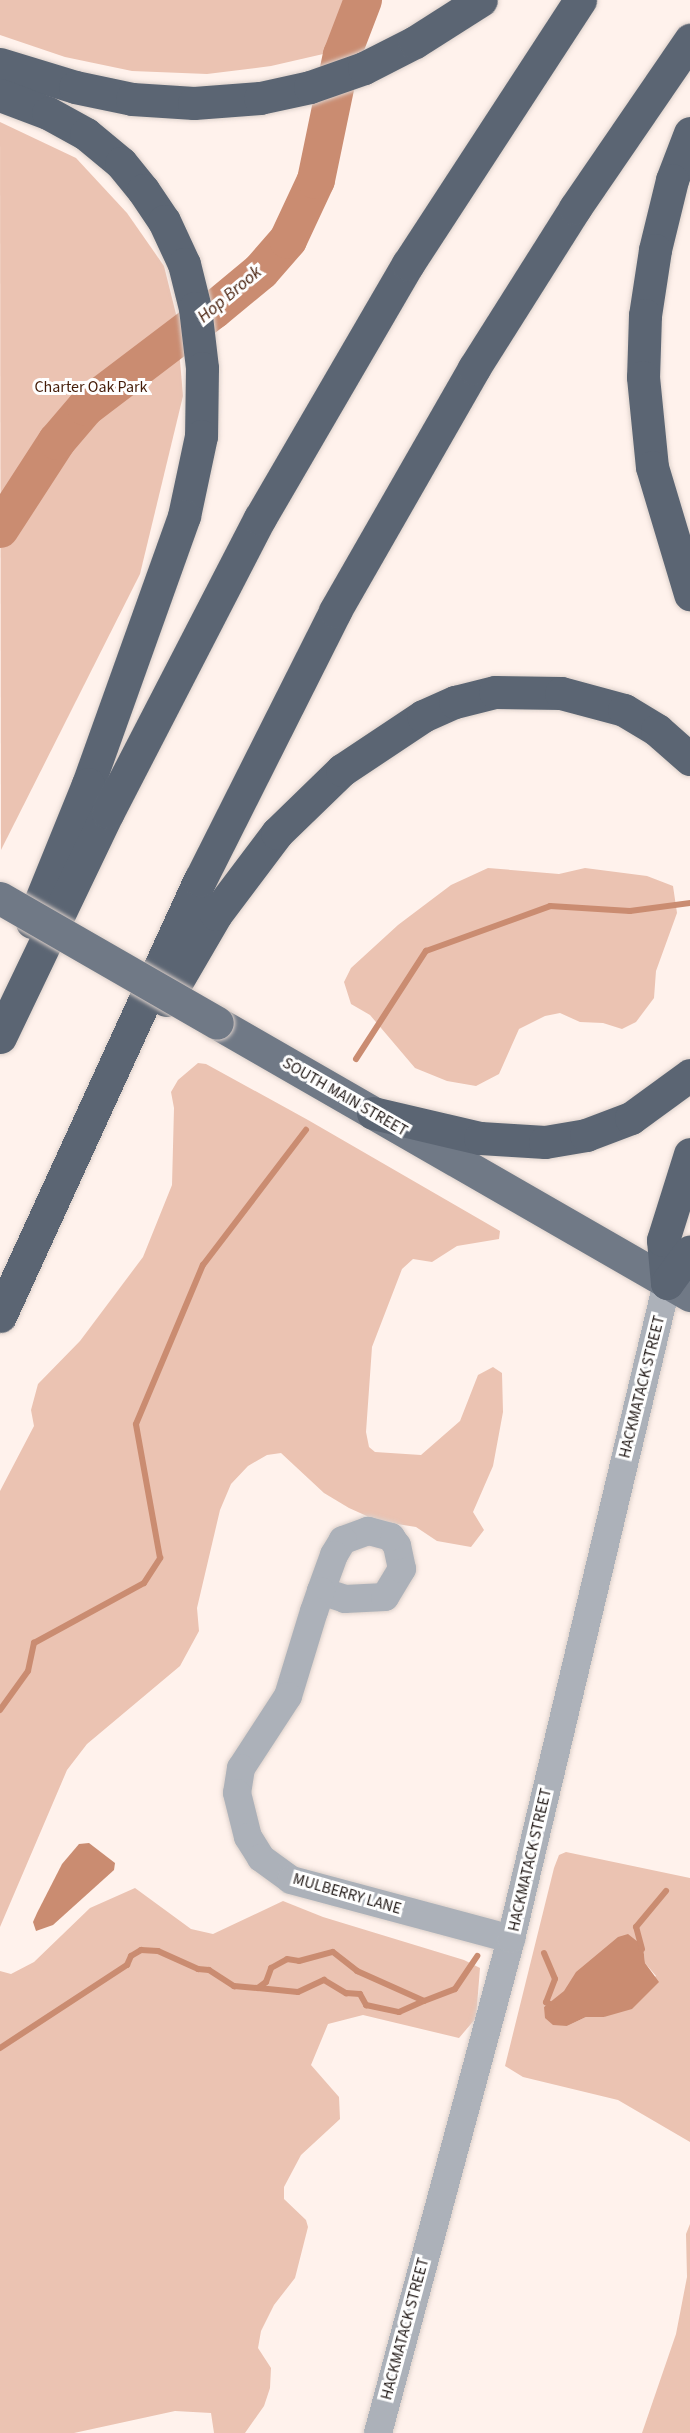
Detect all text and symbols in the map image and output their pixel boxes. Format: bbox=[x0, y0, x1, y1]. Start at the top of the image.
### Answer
water label: Hop Brook bbox=[194, 262, 266, 328]
park label: Charter Oak Park bbox=[34, 377, 148, 397]
street label: SOUTH MAIN STREET bbox=[279, 1053, 411, 1141]
street label: HACKMATACK STREET bbox=[615, 1314, 669, 1460]
street label: HACKMATACK STREET bbox=[504, 1787, 556, 1933]
street label: MULBERRY LANE bbox=[291, 1869, 403, 1919]
street label: HACKMATACK STREET bbox=[377, 2256, 433, 2402]

